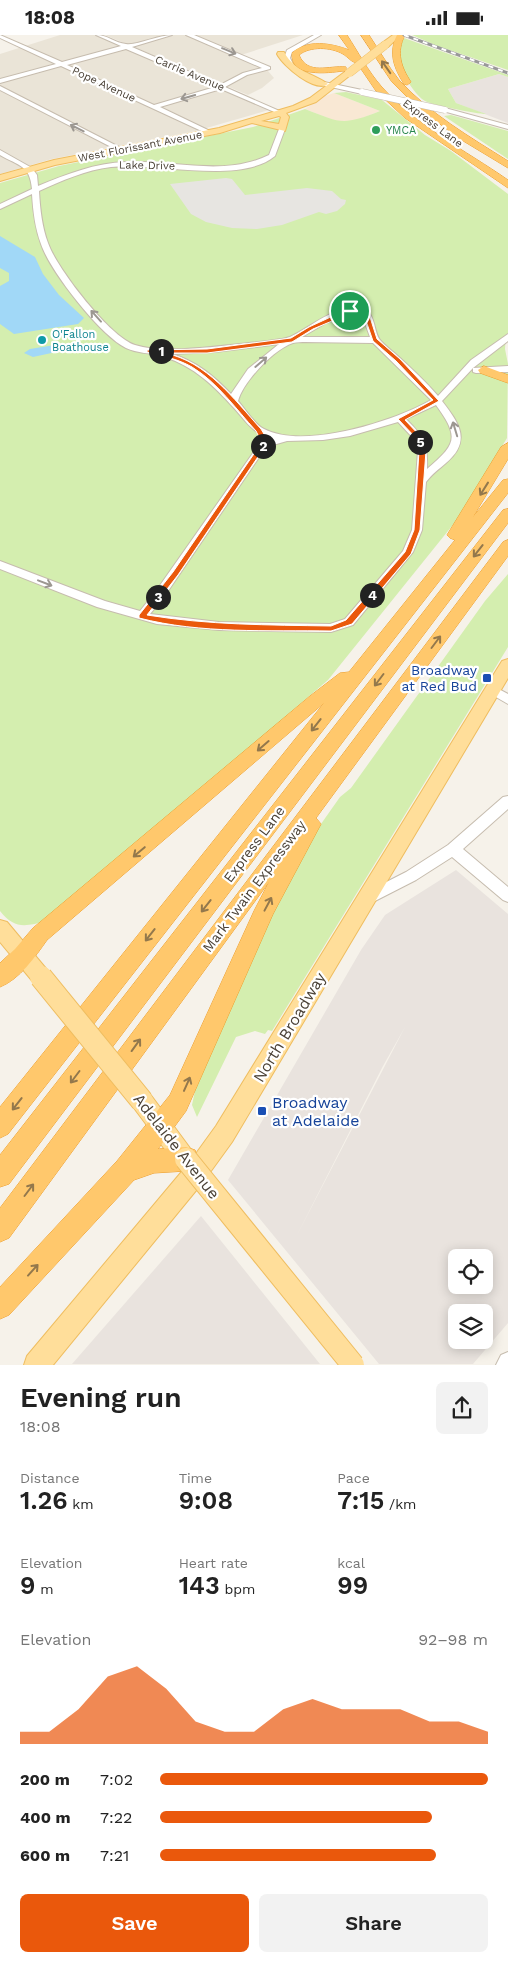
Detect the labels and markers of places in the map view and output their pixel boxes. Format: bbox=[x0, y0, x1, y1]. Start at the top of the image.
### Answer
marker: YMCA bbox=[370, 124, 382, 136]
place label: YMCA bbox=[386, 124, 416, 137]
pin bbox=[329, 290, 371, 332]
place label: O'Fallon Boathouse bbox=[52, 328, 109, 354]
marker: O'Fallon Boathouse bbox=[36, 334, 48, 346]
pin: 1 bbox=[148, 339, 174, 363]
pin: 5 bbox=[408, 429, 432, 455]
pin: 2 bbox=[250, 433, 276, 459]
pin: 4 bbox=[360, 583, 384, 607]
pin: 3 bbox=[146, 585, 170, 609]
place label: Broadway at Red Bud bbox=[401, 662, 478, 694]
marker: Broadway at Red Bud bbox=[481, 672, 493, 684]
place label: Broadway at Adelaide bbox=[272, 1093, 359, 1130]
marker: Broadway at Adelaide bbox=[256, 1105, 268, 1117]

